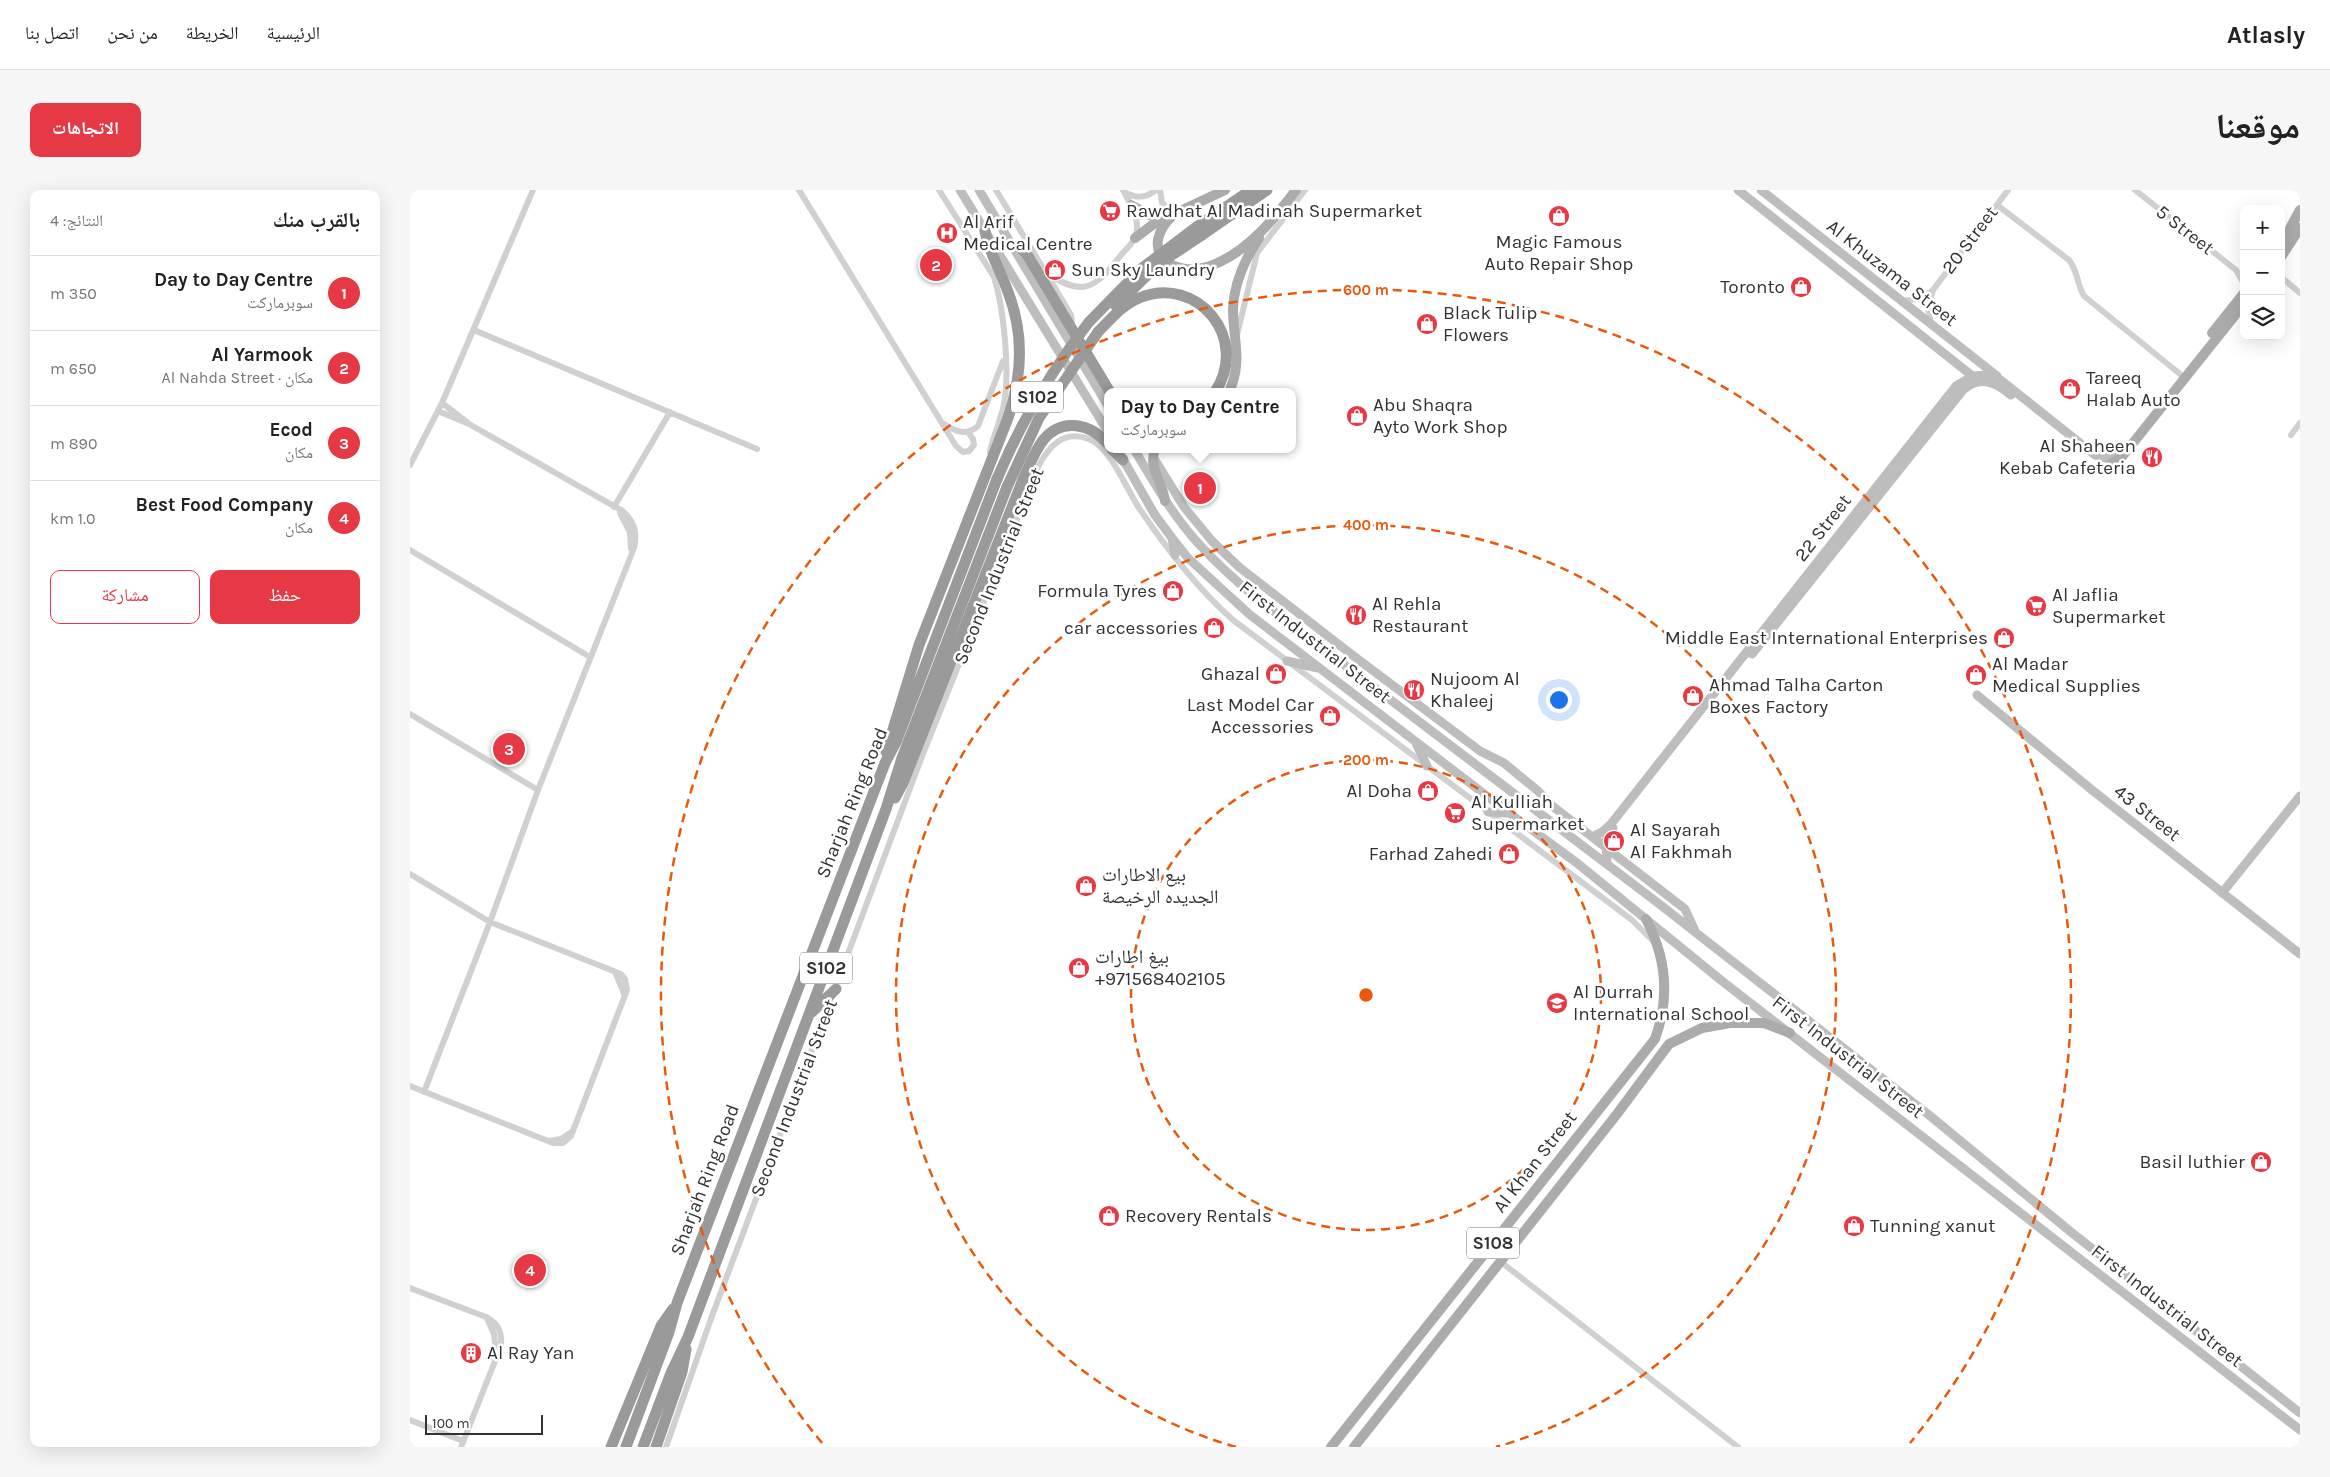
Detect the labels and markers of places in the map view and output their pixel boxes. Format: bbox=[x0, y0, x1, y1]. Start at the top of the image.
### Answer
supermarket icon: Rawdhat Al Madinah Supermarket bbox=[1098, 199, 1122, 223]
place label: Rawdhat Al Madinah Supermarket bbox=[1126, 200, 1422, 222]
shop icon: Magic Famous Auto Repair Shop bbox=[1547, 204, 1571, 228]
place label: Al Arif Medical Centre bbox=[963, 211, 1093, 255]
hospital icon: Al Arif Medical Centre bbox=[935, 221, 959, 245]
place label: Magic Famous Auto Repair Shop bbox=[1485, 231, 1633, 275]
pin: 2 bbox=[920, 246, 952, 284]
shop icon: Sun Sky Laundry bbox=[1043, 258, 1067, 282]
place label: Sun Sky Laundry bbox=[1071, 259, 1215, 281]
shop icon: Toronto bbox=[1789, 275, 1813, 299]
place label: Toronto bbox=[1720, 276, 1785, 298]
place label: Black Tulip Flowers bbox=[1443, 302, 1537, 346]
shop icon: Black Tulip Flowers bbox=[1415, 312, 1439, 336]
place label: Tareeq Halab Auto bbox=[2086, 367, 2181, 411]
shop icon: Tareeq Halab Auto bbox=[2058, 377, 2082, 401]
place label: Abu Shaqra Ayto Work Shop bbox=[1373, 394, 1508, 438]
shop icon: Abu Shaqra Ayto Work Shop bbox=[1345, 404, 1369, 428]
place label: Al Shaheen Kebab Cafeteria bbox=[1999, 435, 2136, 479]
restaurant icon: Al Shaheen Kebab Cafeteria bbox=[2140, 445, 2164, 469]
pin: 1 bbox=[1184, 469, 1216, 507]
shop icon: Formula Tyres bbox=[1161, 579, 1185, 603]
place label: Formula Tyres bbox=[1037, 580, 1157, 602]
place label: Al Jaflia Supermarket bbox=[2052, 584, 2165, 628]
place label: Al Rehla Restaurant bbox=[1372, 593, 1468, 637]
supermarket icon: Al Jaflia Supermarket bbox=[2024, 594, 2048, 618]
restaurant icon: Al Rehla Restaurant bbox=[1344, 603, 1368, 627]
shop icon: car accessories bbox=[1202, 616, 1226, 640]
place label: car accessories bbox=[1064, 617, 1198, 639]
shop icon: Middle East International Enterprises bbox=[1992, 626, 2016, 650]
place label: Middle East International Enterprises bbox=[1665, 627, 1988, 649]
place label: Al Madar Medical Supplies bbox=[1992, 653, 2141, 697]
shop icon: Ghazal bbox=[1264, 662, 1288, 686]
place label: Ghazal bbox=[1201, 663, 1260, 685]
shop icon: Al Madar Medical Supplies bbox=[1964, 663, 1988, 687]
place label: Nujoom Al Khaleej bbox=[1430, 668, 1520, 712]
place label: Ahmad Talha Carton Boxes Factory bbox=[1709, 674, 1883, 718]
restaurant icon: Nujoom Al Khaleej bbox=[1402, 678, 1426, 702]
shop icon: Ahmad Talha Carton Boxes Factory bbox=[1681, 684, 1705, 708]
place label: Last Model Car Accessories bbox=[1187, 694, 1314, 738]
shop icon: Last Model Car Accessories bbox=[1318, 704, 1342, 728]
pin: 3 bbox=[493, 730, 525, 768]
shop icon: Al Doha bbox=[1416, 779, 1440, 803]
place label: Al Doha bbox=[1346, 780, 1412, 802]
place label: Al Kulliah Supermarket bbox=[1471, 791, 1584, 835]
supermarket icon: Al Kulliah Supermarket bbox=[1443, 801, 1467, 825]
place label: Al Sayarah Al Fakhmah bbox=[1630, 819, 1733, 863]
shop icon: Al Sayarah Al Fakhmah bbox=[1602, 829, 1626, 853]
shop icon: Farhad Zahedi bbox=[1497, 842, 1521, 866]
place label: Farhad Zahedi bbox=[1369, 843, 1493, 865]
place label: بيع الاطارات الجديده الرخيصة bbox=[1102, 864, 1219, 908]
shop icon: بيع الاطارات الجديده الرخيصة bbox=[1074, 874, 1098, 898]
place label: بيغ اطارات +971568402105 bbox=[1095, 946, 1226, 990]
shop icon: بيغ اطارات +971568402105 bbox=[1067, 956, 1091, 980]
place label: Al Durrah International School bbox=[1573, 981, 1749, 1025]
centre of rings bbox=[1357, 986, 1375, 1004]
school or university icon: Al Durrah International School bbox=[1545, 991, 1569, 1015]
shop icon: Basil luthier bbox=[2249, 1150, 2273, 1174]
place label: Basil luthier bbox=[2140, 1151, 2245, 1173]
shop icon: Recovery Rentals bbox=[1097, 1204, 1121, 1228]
place label: Recovery Rentals bbox=[1125, 1205, 1272, 1227]
shop icon: Tunning xanut bbox=[1842, 1214, 1866, 1238]
place label: Tunning xanut bbox=[1870, 1215, 1995, 1237]
pin: 4 bbox=[514, 1251, 546, 1289]
building icon: Al Ray Yan bbox=[459, 1341, 483, 1365]
place label: Al Ray Yan bbox=[487, 1342, 574, 1364]

